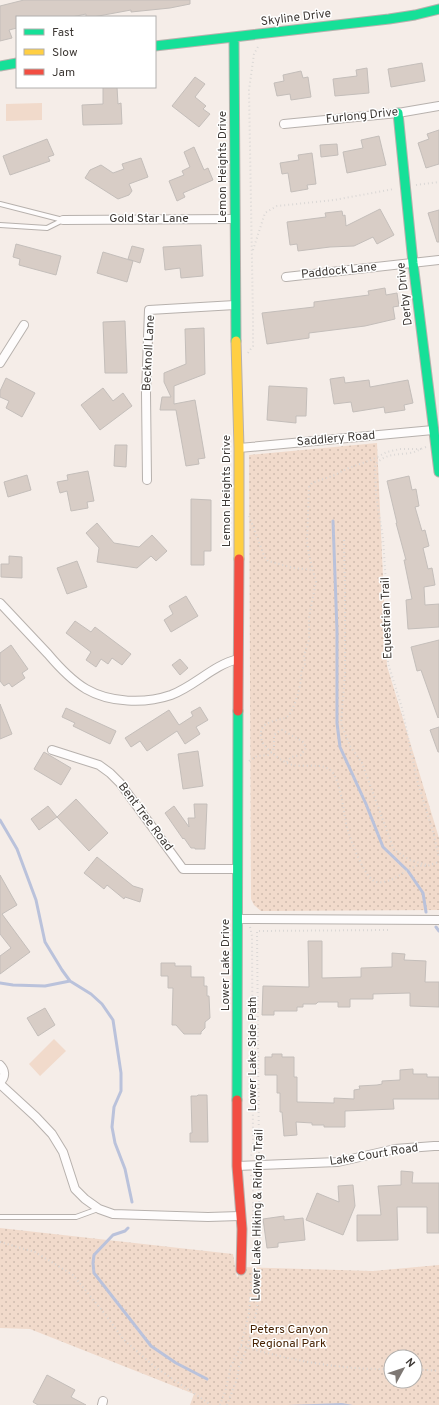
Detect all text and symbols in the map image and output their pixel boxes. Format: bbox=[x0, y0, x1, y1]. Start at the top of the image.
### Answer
street label: Skyline Drive bbox=[260, 6, 332, 30]
legend bbox=[16, 16, 156, 88]
text: Fast bbox=[52, 25, 74, 41]
text: Slow bbox=[52, 45, 78, 61]
text: Jam bbox=[52, 65, 75, 81]
street label: Furlong Drive bbox=[325, 104, 399, 128]
street label: Lemon Heights Drive bbox=[215, 111, 231, 223]
street label: Gold Star Lane bbox=[109, 211, 189, 227]
street label: Paddock Lane bbox=[300, 259, 378, 283]
street label: Derby Drive bbox=[393, 261, 417, 327]
street label: Becknoll Lane bbox=[139, 314, 159, 392]
street label: Saddlery Road bbox=[296, 428, 376, 450]
street label: Lemon Heights Drive bbox=[219, 435, 235, 547]
street label: Equestrian Trail bbox=[378, 577, 396, 659]
street label: Bent Tree Road bbox=[114, 779, 176, 855]
street label: Lower Lake Drive bbox=[218, 919, 234, 1011]
street label: Lower Lake Side Path bbox=[245, 997, 261, 1111]
street label: Lower Lake Hiking & Riding Trail bbox=[248, 1129, 268, 1301]
street label: Lake Court Road bbox=[328, 1140, 420, 1170]
park label: Peters Canyon Regional Park bbox=[250, 1322, 328, 1352]
north arrow bbox=[383, 1349, 423, 1389]
text: N bbox=[402, 1356, 418, 1371]

